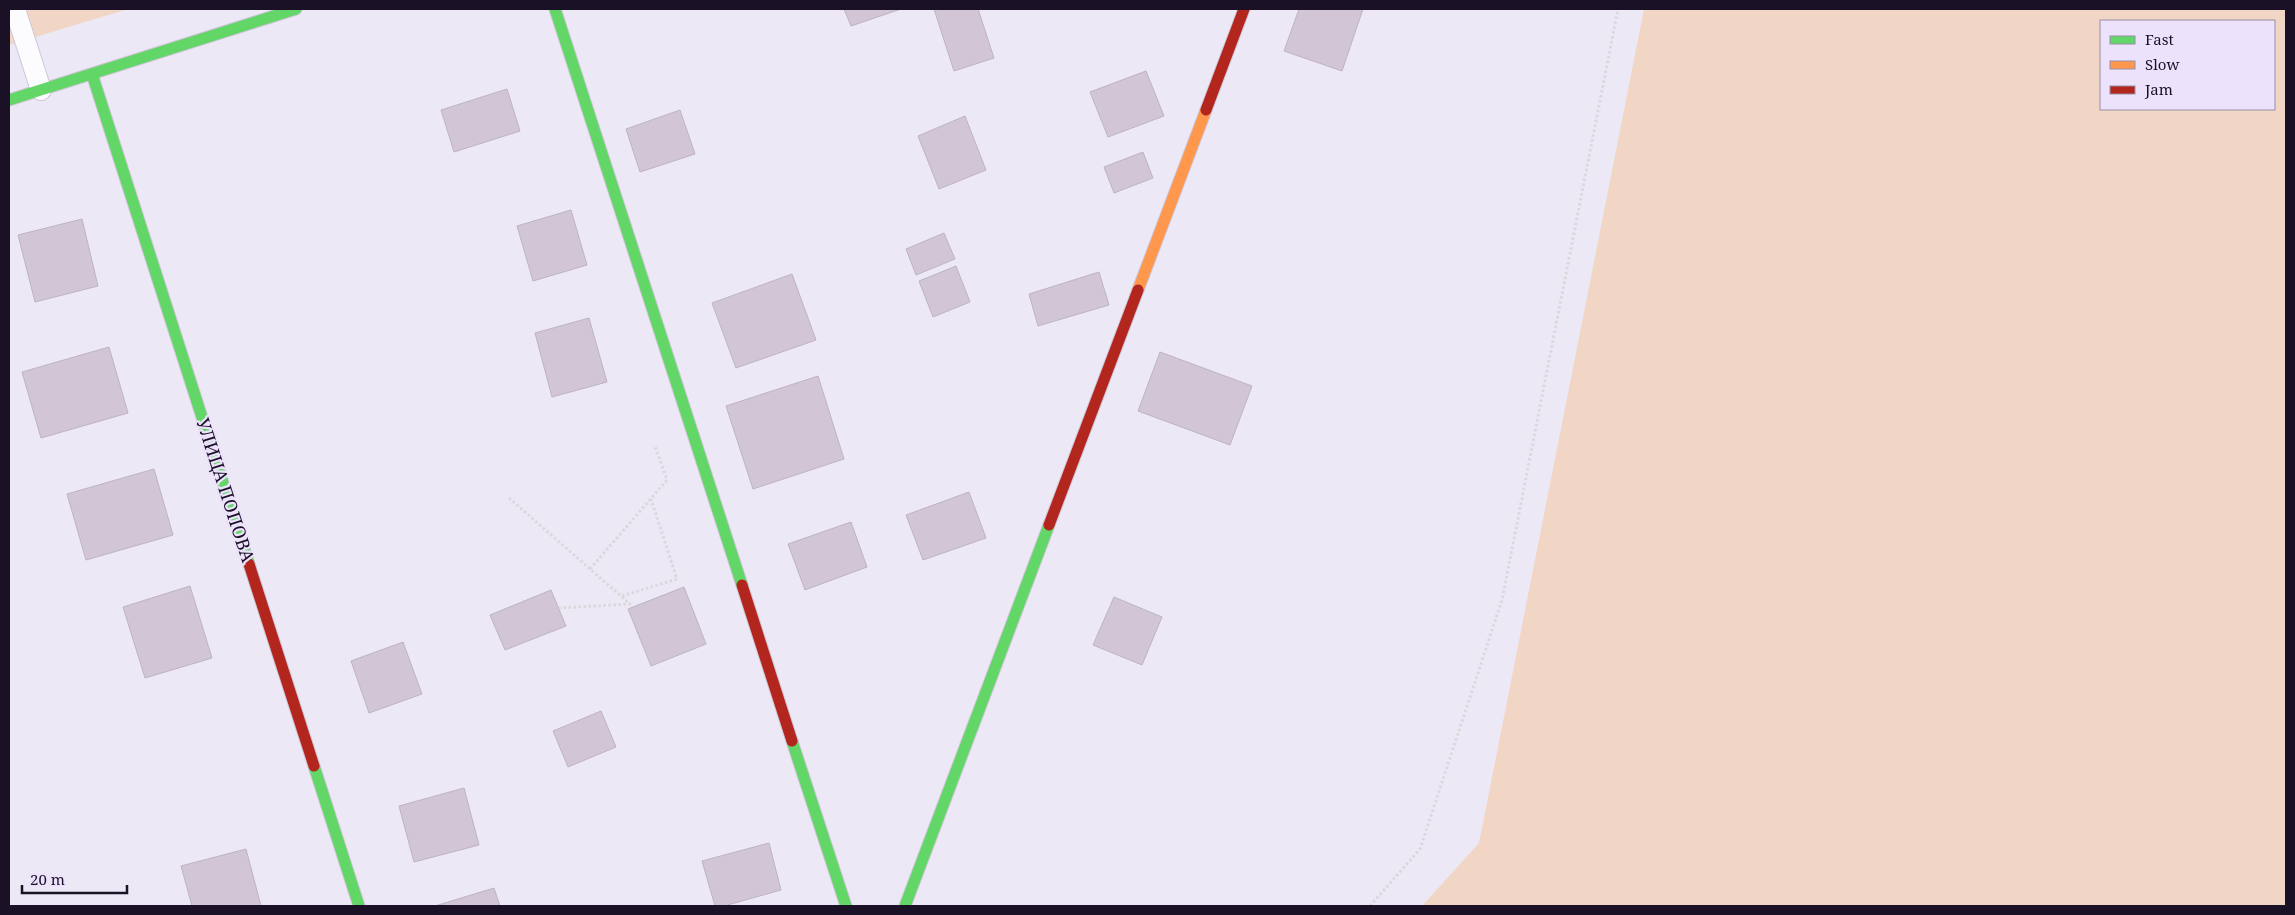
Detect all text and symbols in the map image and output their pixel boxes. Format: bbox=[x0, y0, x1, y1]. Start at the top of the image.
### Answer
legend bbox=[2100, 20, 2275, 110]
text: Fast bbox=[2145, 29, 2174, 49]
text: Slow bbox=[2145, 54, 2179, 74]
text: Jam bbox=[2144, 79, 2173, 99]
street label: УЛИЦА ПОПОВА bbox=[191, 415, 261, 566]
scale bar bbox=[22, 862, 128, 894]
text: 20 m bbox=[30, 869, 65, 889]

